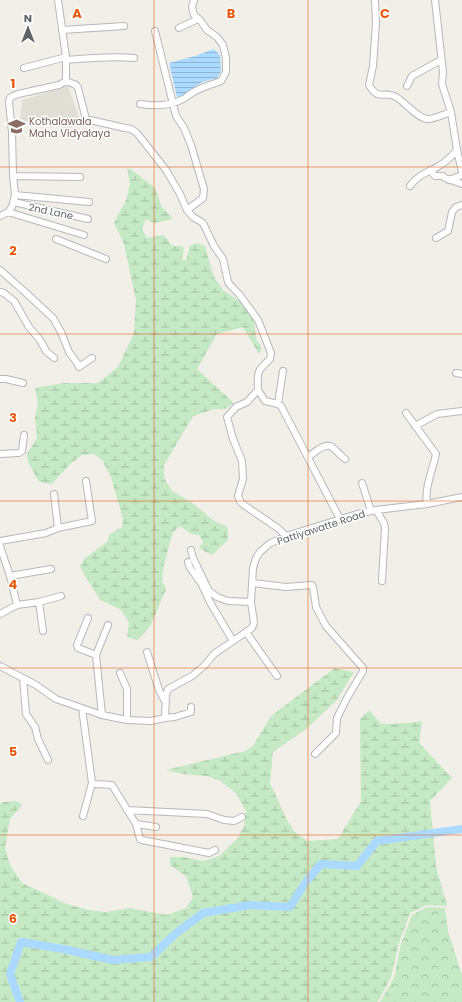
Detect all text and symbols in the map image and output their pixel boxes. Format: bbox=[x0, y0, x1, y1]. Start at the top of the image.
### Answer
text: A bbox=[72, 4, 82, 23]
text: B bbox=[227, 4, 236, 23]
text: C bbox=[380, 4, 390, 23]
north arrow bbox=[8, 8, 48, 48]
text: N bbox=[24, 10, 32, 26]
text: 1 bbox=[11, 74, 15, 93]
place label: Kothalawala Maha Vidyalaya bbox=[29, 114, 110, 141]
school or university icon: Kothalawala Maha Vidyalaya bbox=[6, 117, 26, 137]
street label: 2nd Lane bbox=[27, 199, 75, 224]
text: 2 bbox=[9, 241, 17, 260]
text: 3 bbox=[9, 408, 17, 427]
street label: Pattiyawatte Road bbox=[275, 506, 367, 549]
text: 4 bbox=[9, 575, 18, 594]
text: 5 bbox=[9, 742, 17, 761]
text: 6 bbox=[9, 909, 17, 928]

